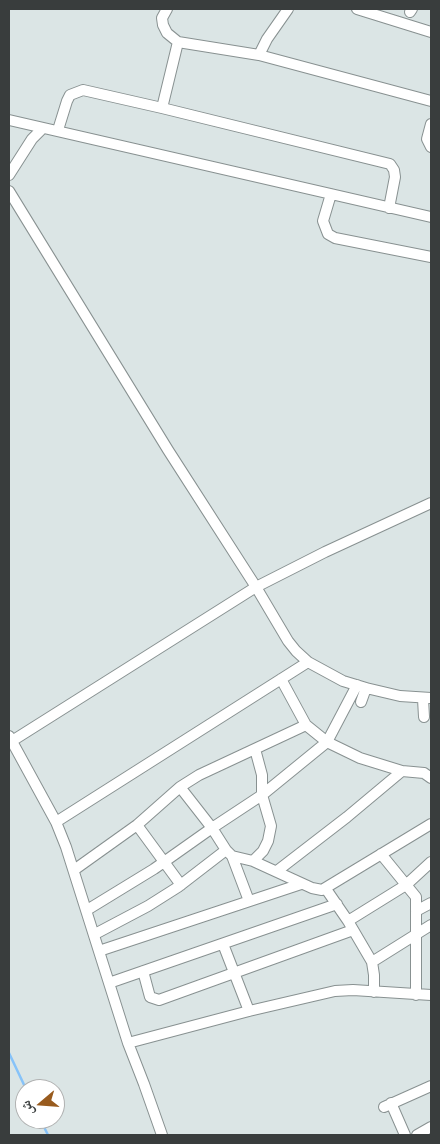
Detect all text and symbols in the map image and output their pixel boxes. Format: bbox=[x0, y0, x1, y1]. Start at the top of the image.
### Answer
north arrow bbox=[15, 1079, 65, 1129]
text: ش bbox=[15, 1098, 38, 1118]

